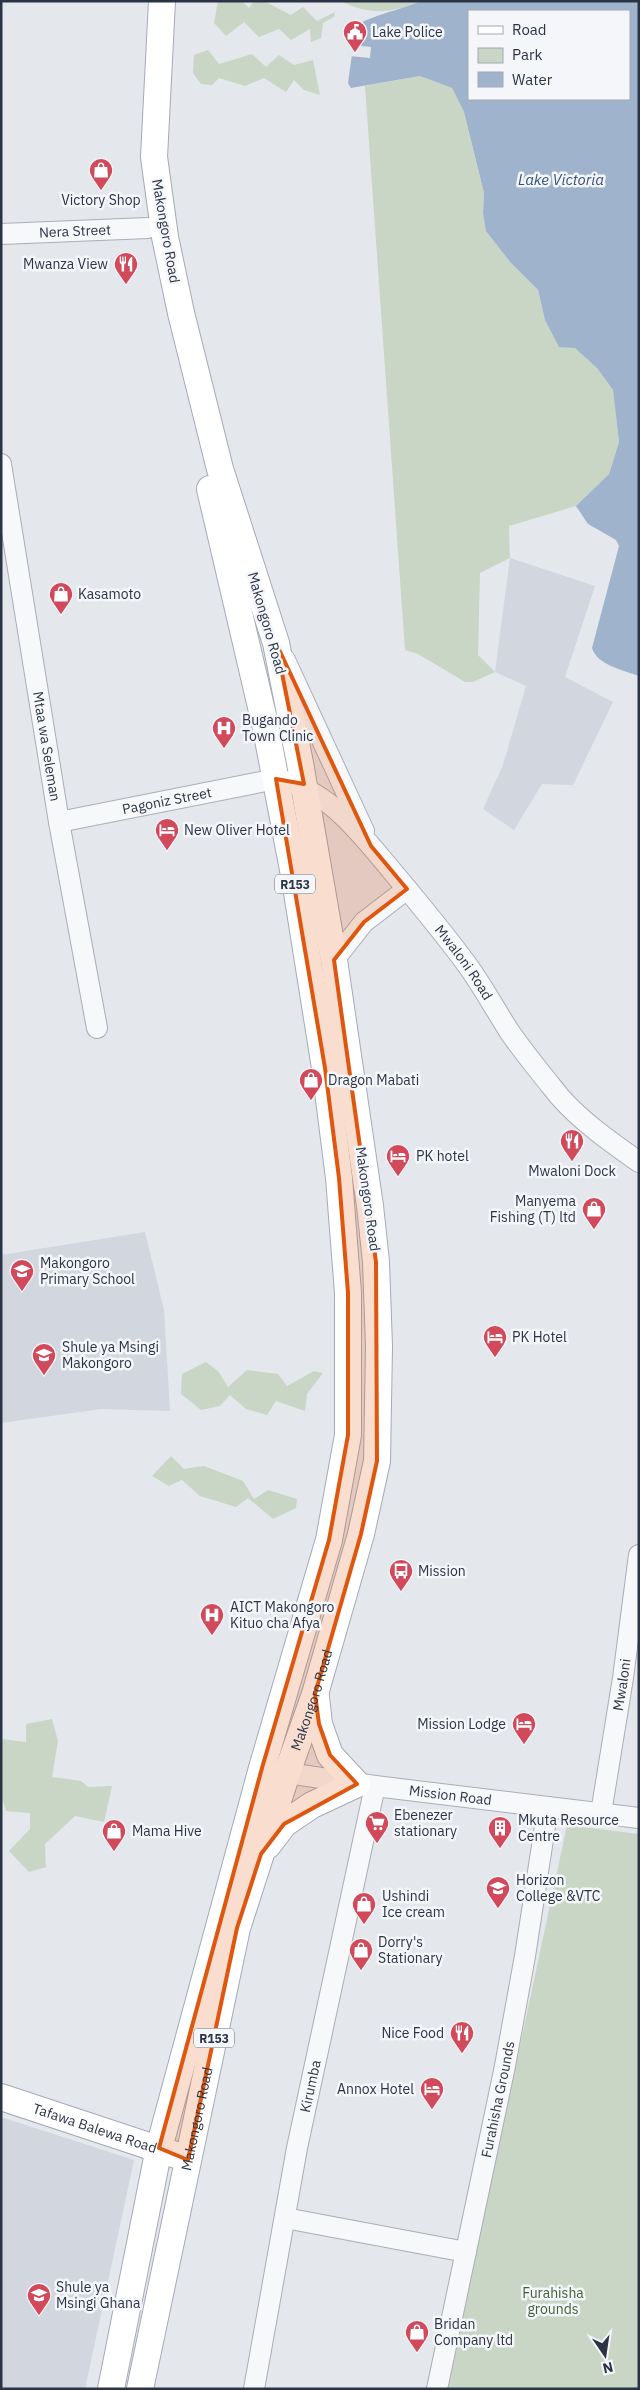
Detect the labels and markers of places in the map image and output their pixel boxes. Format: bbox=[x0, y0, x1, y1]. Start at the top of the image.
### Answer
public building icon: Lake Police bbox=[342, 19, 368, 53]
place label: Lake Police bbox=[372, 23, 443, 41]
shop icon: Victory Shop bbox=[88, 157, 114, 191]
place label: Victory Shop bbox=[61, 191, 141, 209]
restaurant icon: Mwanza View bbox=[113, 251, 139, 285]
place label: Mwanza View bbox=[23, 255, 108, 273]
shop icon: Kasamoto bbox=[48, 581, 74, 615]
place label: Kasamoto bbox=[78, 585, 141, 603]
place label: Bugando Town Clinic bbox=[242, 711, 313, 745]
hospital icon: Bugando Town Clinic bbox=[211, 715, 237, 749]
hotel icon: New Oliver Hotel bbox=[154, 817, 180, 851]
place label: New Oliver Hotel bbox=[184, 821, 290, 839]
shop icon: Dragon Mabati bbox=[298, 1067, 324, 1101]
place label: Dragon Mabati bbox=[328, 1071, 419, 1089]
restaurant icon: Mwaloni Dock bbox=[559, 1128, 585, 1162]
hotel icon: PK hotel bbox=[385, 1143, 411, 1177]
place label: PK hotel bbox=[416, 1147, 469, 1165]
place label: Mwaloni Dock bbox=[528, 1162, 616, 1180]
place label: Manyema Fishing (T) ltd bbox=[490, 1192, 577, 1226]
shop icon: Manyema Fishing (T) ltd bbox=[581, 1196, 607, 1230]
place label: Makongoro Primary School bbox=[40, 1254, 135, 1288]
school or university icon: Makongoro Primary School bbox=[9, 1258, 35, 1292]
hotel icon: PK Hotel bbox=[482, 1324, 508, 1358]
place label: PK Hotel bbox=[512, 1328, 567, 1346]
place label: Shule ya Msingi Makongoro bbox=[62, 1338, 159, 1372]
school or university icon: Shule ya Msingi Makongoro bbox=[31, 1342, 57, 1376]
bus stop icon: Mission bbox=[388, 1558, 414, 1592]
place label: Mission bbox=[418, 1562, 466, 1580]
place label: AICT Makongoro Kituo cha Afya bbox=[230, 1598, 335, 1632]
hospital icon: AICT Makongoro Kituo cha Afya bbox=[199, 1602, 225, 1636]
hotel icon: Mission Lodge bbox=[511, 1711, 537, 1745]
place label: Mission Lodge bbox=[417, 1715, 506, 1733]
place label: Ebenezer stationary bbox=[394, 1806, 457, 1840]
supermarket icon: Ebenezer stationary bbox=[364, 1810, 390, 1844]
place label: Mkuta Resource Centre bbox=[518, 1811, 619, 1845]
building icon: Mkuta Resource Centre bbox=[487, 1815, 513, 1849]
shop icon: Mama Hive bbox=[101, 1818, 127, 1852]
place label: Mama Hive bbox=[132, 1822, 202, 1840]
place label: Horizon College &VTC bbox=[516, 1871, 601, 1905]
school or university icon: Horizon College &VTC bbox=[485, 1875, 511, 1909]
place label: Ushindi Ice cream bbox=[382, 1887, 445, 1921]
shop icon: Ushindi Ice cream bbox=[351, 1891, 377, 1925]
place label: Dorry's Stationary bbox=[378, 1933, 442, 1967]
shop icon: Dorry's Stationary bbox=[348, 1937, 374, 1971]
restaurant icon: Nice Food bbox=[449, 2020, 475, 2054]
place label: Nice Food bbox=[381, 2024, 444, 2042]
hotel icon: Annox Hotel bbox=[419, 2076, 445, 2110]
place label: Annox Hotel bbox=[337, 2080, 414, 2098]
place label: Shule ya Msingi Ghana bbox=[56, 2278, 141, 2312]
school or university icon: Shule ya Msingi Ghana bbox=[26, 2282, 52, 2316]
place label: Bridan Company ltd bbox=[434, 2315, 513, 2349]
shop icon: Bridan Company ltd bbox=[404, 2319, 430, 2353]

